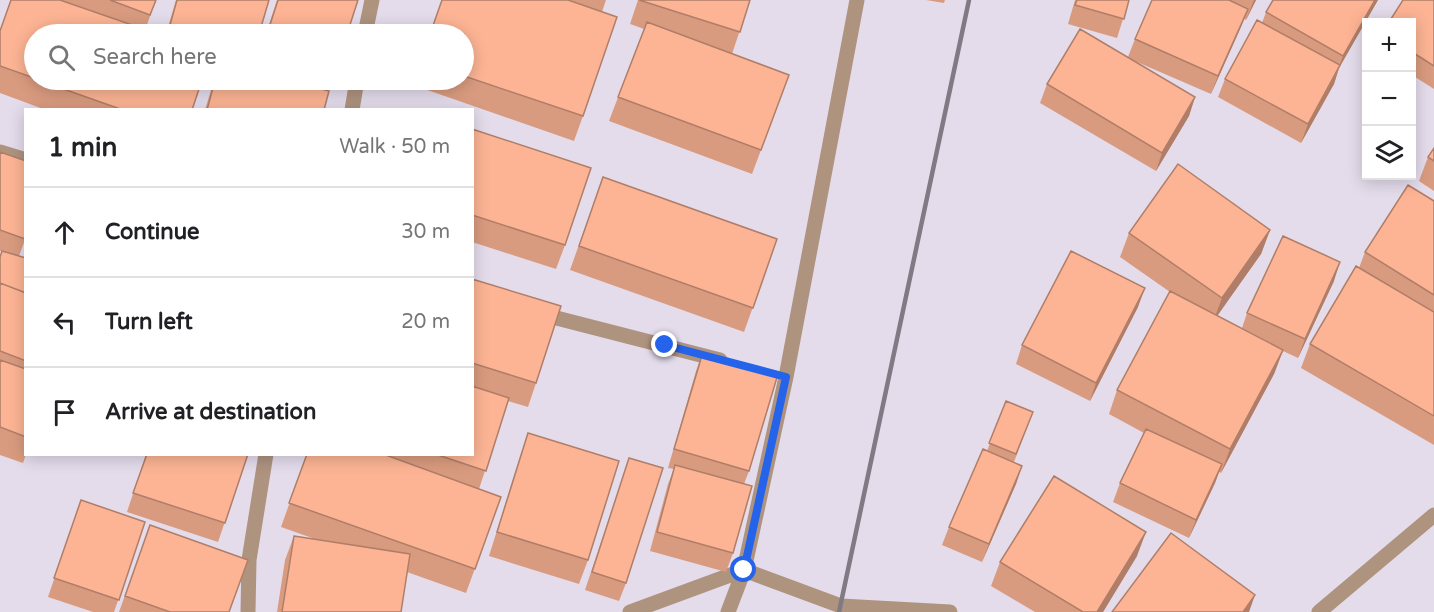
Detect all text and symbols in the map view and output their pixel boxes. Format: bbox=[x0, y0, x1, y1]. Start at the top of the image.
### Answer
map controls bbox=[1362, 18, 1416, 180]
button: + bbox=[1362, 18, 1416, 72]
search box bbox=[24, 24, 474, 90]
icon: search bbox=[45, 41, 78, 74]
text: Search here bbox=[93, 44, 217, 70]
button: − bbox=[1362, 72, 1416, 126]
button: layers bbox=[1362, 126, 1416, 180]
text: 1 min bbox=[48, 132, 117, 163]
text: Walk · 50 m bbox=[339, 135, 450, 159]
icon: ahead bbox=[48, 216, 81, 249]
text: Continue bbox=[105, 219, 200, 245]
text: 30 m bbox=[401, 220, 450, 244]
icon: left bbox=[48, 306, 81, 339]
text: Turn left bbox=[105, 309, 193, 335]
text: 20 m bbox=[401, 310, 450, 334]
route end bbox=[651, 331, 677, 357]
icon: arrive bbox=[48, 396, 81, 429]
text: Arrive at destination bbox=[105, 399, 316, 425]
route start bbox=[730, 556, 756, 582]

